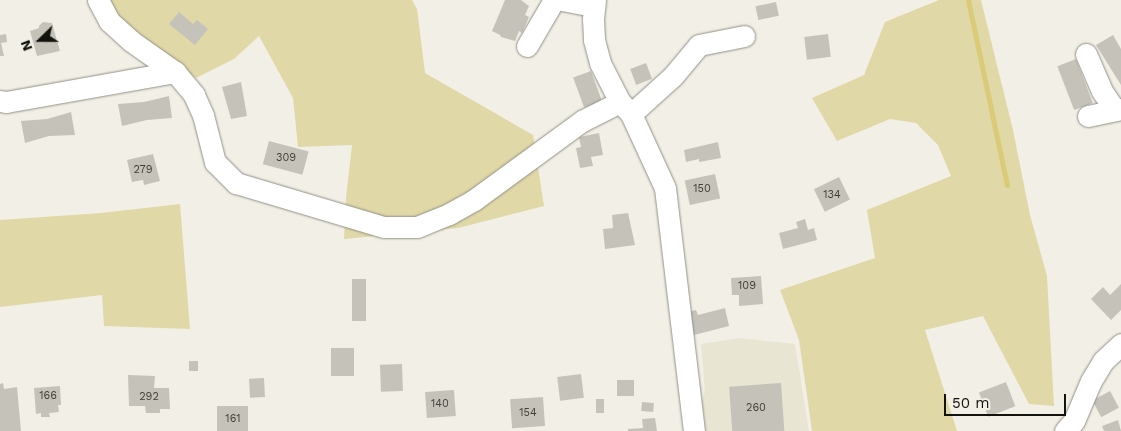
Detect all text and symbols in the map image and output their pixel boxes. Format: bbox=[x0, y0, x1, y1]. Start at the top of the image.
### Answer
north arrow bbox=[15, 15, 65, 65]
text: N bbox=[17, 38, 35, 53]
house number: 309 bbox=[276, 151, 296, 165]
house number: 279 bbox=[133, 163, 153, 177]
house number: 150 bbox=[693, 182, 711, 196]
house number: 134 bbox=[823, 188, 841, 202]
house number: 109 bbox=[738, 279, 756, 293]
scale bar bbox=[946, 384, 1068, 416]
house number: 166 bbox=[39, 389, 57, 403]
house number: 292 bbox=[139, 390, 159, 404]
text: 50 m bbox=[952, 394, 989, 412]
house number: 140 bbox=[431, 397, 449, 411]
house number: 260 bbox=[746, 401, 766, 415]
house number: 154 bbox=[519, 406, 537, 420]
house number: 161 bbox=[225, 412, 241, 426]

